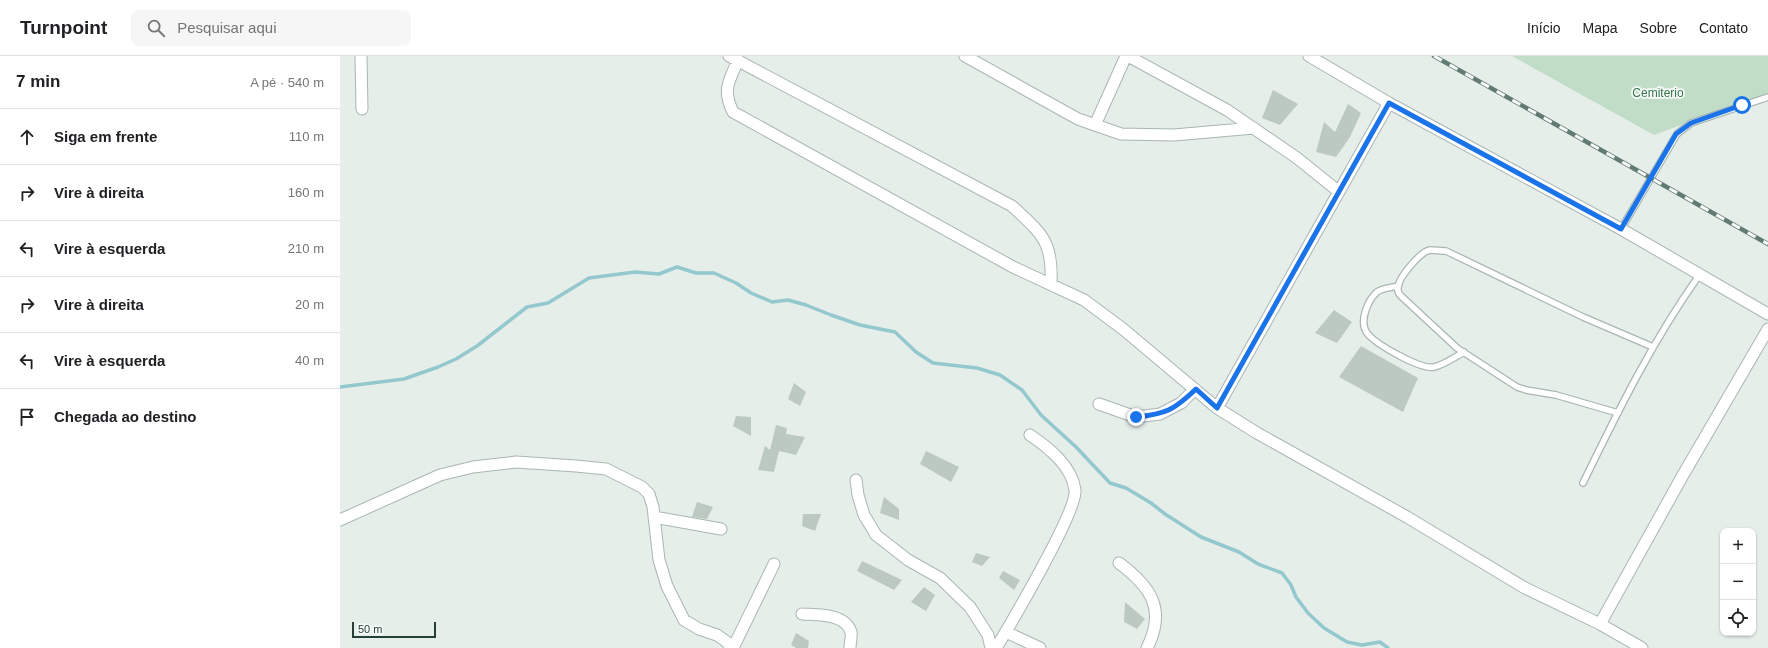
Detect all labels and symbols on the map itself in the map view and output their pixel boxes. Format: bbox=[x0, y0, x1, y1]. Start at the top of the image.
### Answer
park label: Cemiterio bbox=[1632, 86, 1684, 100]
route start bbox=[1733, 96, 1751, 114]
route end bbox=[1127, 408, 1145, 426]
scale bar bbox=[352, 620, 436, 639]

